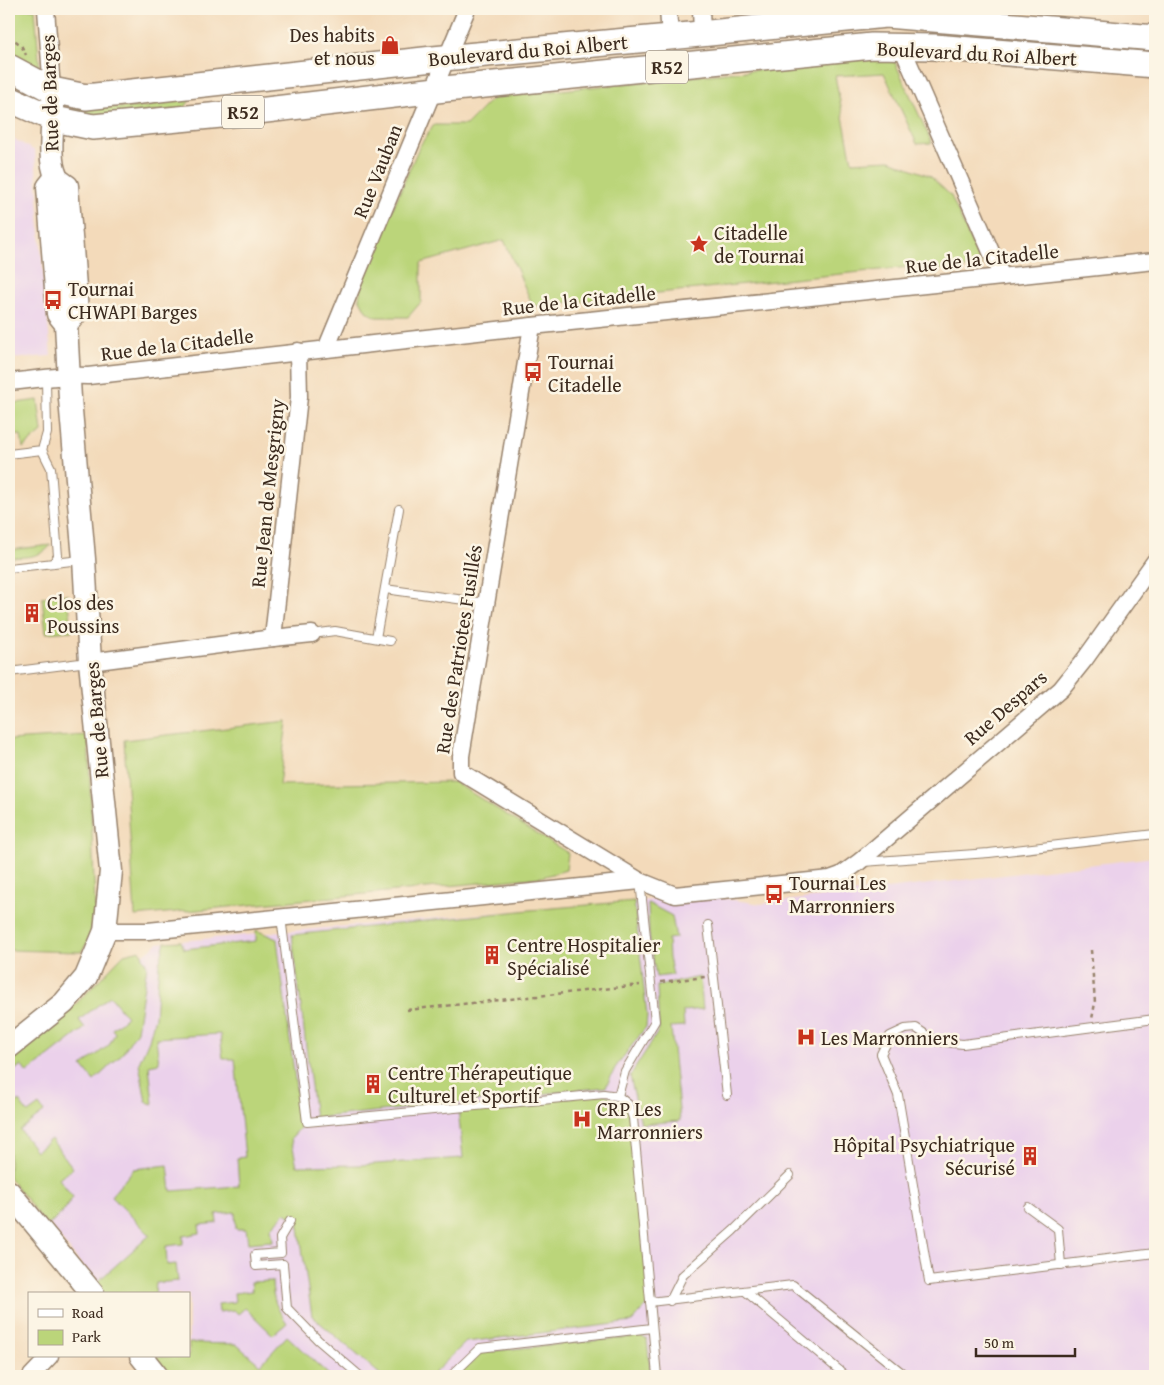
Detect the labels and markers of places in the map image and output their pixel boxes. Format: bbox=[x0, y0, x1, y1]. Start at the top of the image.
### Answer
place label: Des habits et nous bbox=[289, 20, 375, 72]
shop icon: Des habits et nous bbox=[379, 34, 401, 56]
place label: Citadelle de Tournai bbox=[714, 218, 805, 270]
place icon: Citadelle de Tournai bbox=[688, 233, 710, 255]
place label: Tournai CHWAPI Barges bbox=[68, 274, 197, 326]
bus stop icon: Tournai CHWAPI Barges bbox=[42, 289, 64, 311]
place label: Tournai Citadelle bbox=[548, 347, 622, 399]
bus stop icon: Tournai Citadelle bbox=[522, 361, 544, 383]
place label: Clos des Poussins bbox=[47, 588, 120, 640]
building icon: Clos des Poussins bbox=[21, 602, 43, 624]
place label: Tournai Les Marronniers bbox=[789, 868, 895, 920]
bus stop icon: Tournai Les Marronniers bbox=[763, 883, 785, 905]
place label: Centre Hospitalier Spécialisé bbox=[507, 930, 660, 982]
building icon: Centre Hospitalier Spécialisé bbox=[481, 944, 503, 966]
place label: Les Marronniers bbox=[821, 1023, 958, 1052]
hospital icon: Les Marronniers bbox=[795, 1026, 817, 1048]
place label: Centre Thérapeutique Culturel et Sportif bbox=[388, 1058, 572, 1110]
building icon: Centre Thérapeutique Culturel et Sportif bbox=[362, 1073, 384, 1095]
place label: CRP Les Marronniers bbox=[597, 1094, 703, 1146]
hospital icon: CRP Les Marronniers bbox=[571, 1108, 593, 1130]
place label: Hôpital Psychiatrique Sécurisé bbox=[833, 1130, 1015, 1182]
building icon: Hôpital Psychiatrique Sécurisé bbox=[1019, 1145, 1041, 1167]

